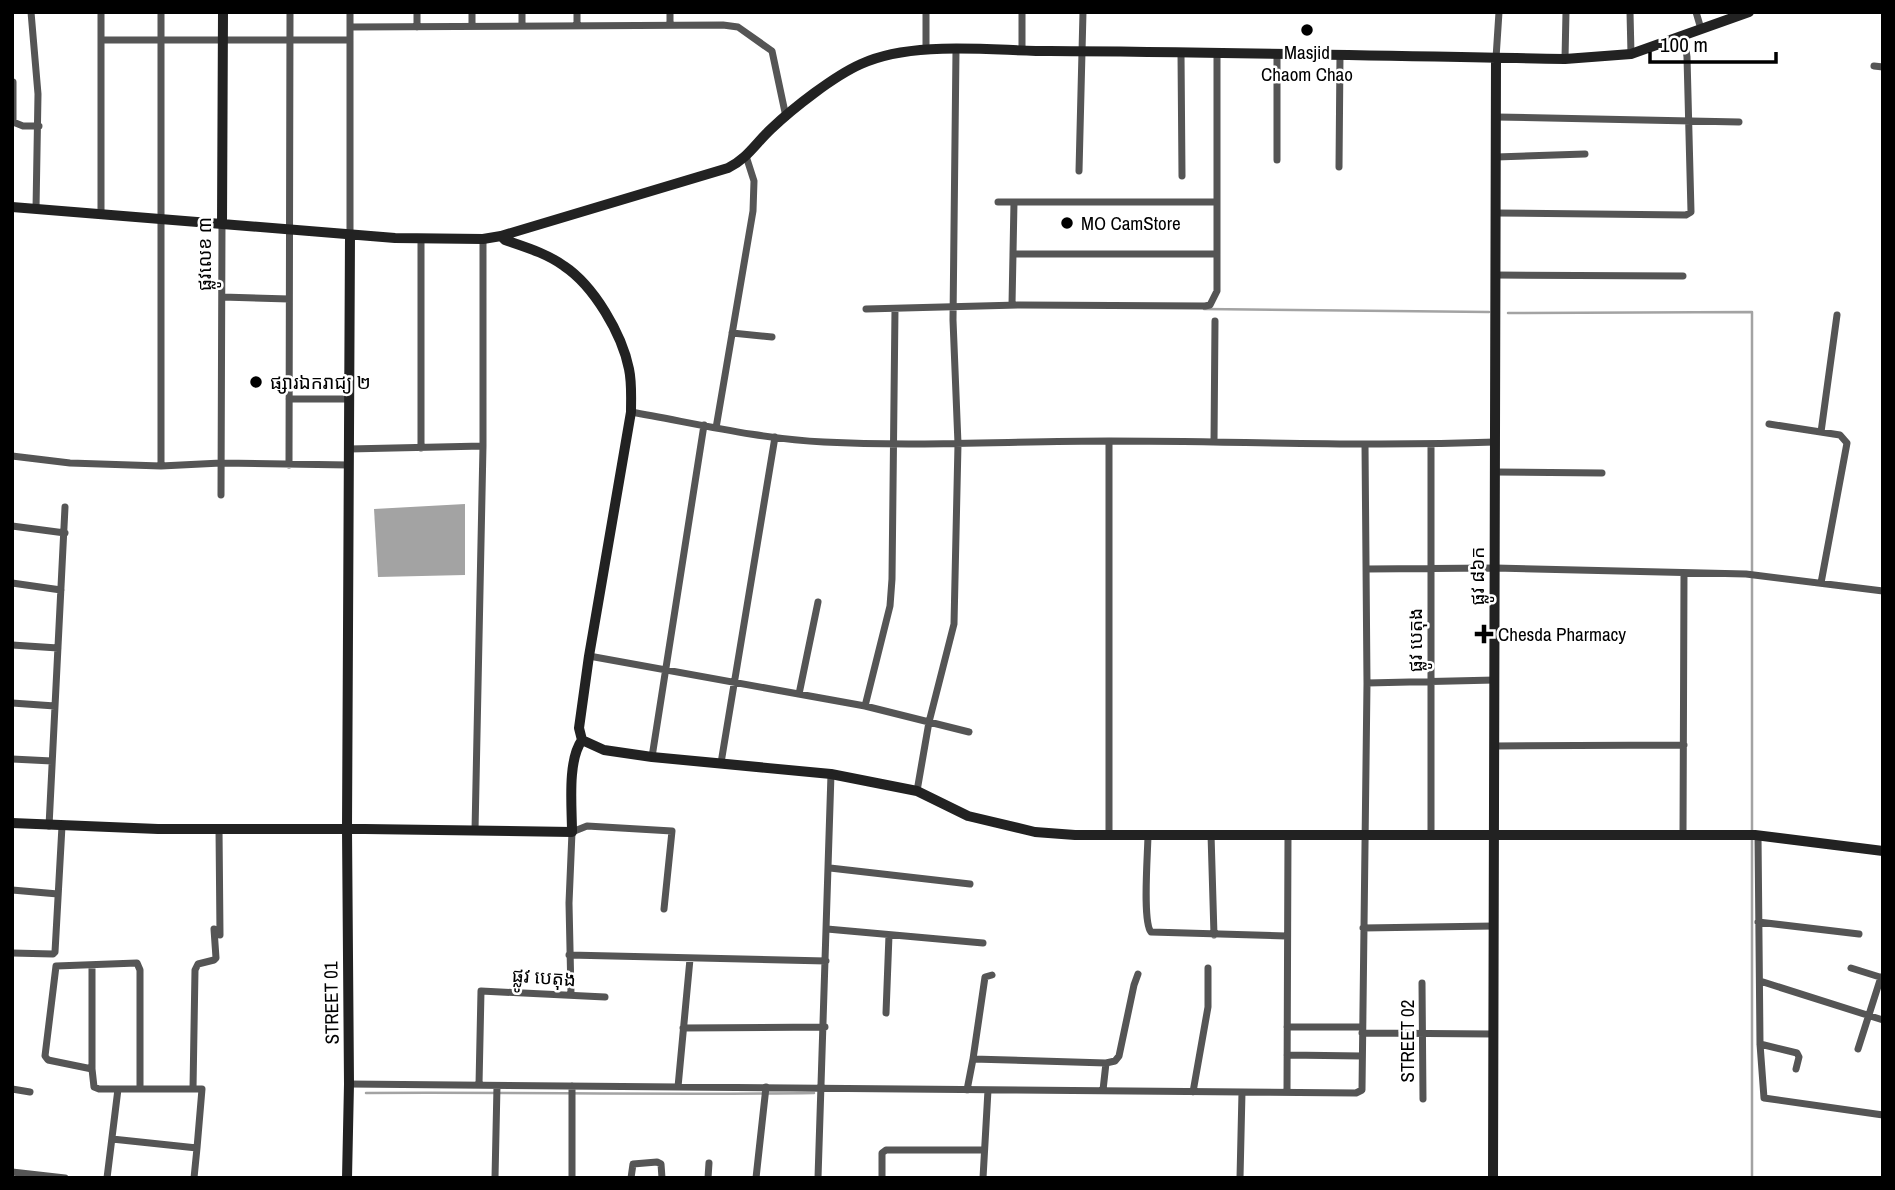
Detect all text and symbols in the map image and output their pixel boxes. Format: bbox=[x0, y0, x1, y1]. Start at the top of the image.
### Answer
scale bar bbox=[1650, 21, 1776, 65]
marker: Masjid Chaom Chao bbox=[1299, 22, 1315, 38]
text: 100 m bbox=[1660, 30, 1708, 59]
place label: Masjid Chaom Chao bbox=[1261, 39, 1353, 87]
place label: MO CamStore bbox=[1081, 210, 1181, 236]
marker: MO CamStore bbox=[1059, 215, 1075, 231]
street label: ផ្លូវលេខ ៣ bbox=[191, 217, 222, 291]
place label: ផ្សារឯករាជ្យ ២ bbox=[270, 369, 371, 395]
marker: ផ្សារឯករាជ្យ ២ bbox=[248, 374, 264, 390]
street label: ផ្លូវ ៨៦ក bbox=[1464, 547, 1495, 605]
street label: ផ្លូវ បេតុង bbox=[1402, 608, 1433, 672]
place label: Chesda Pharmacy bbox=[1498, 621, 1626, 647]
marker: Chesda Pharmacy bbox=[1476, 626, 1492, 642]
street label: STREET 01 bbox=[317, 961, 345, 1045]
street label: ផ្លូវ បេតុង bbox=[511, 962, 577, 997]
street label: STREET 02 bbox=[1394, 1000, 1420, 1082]

